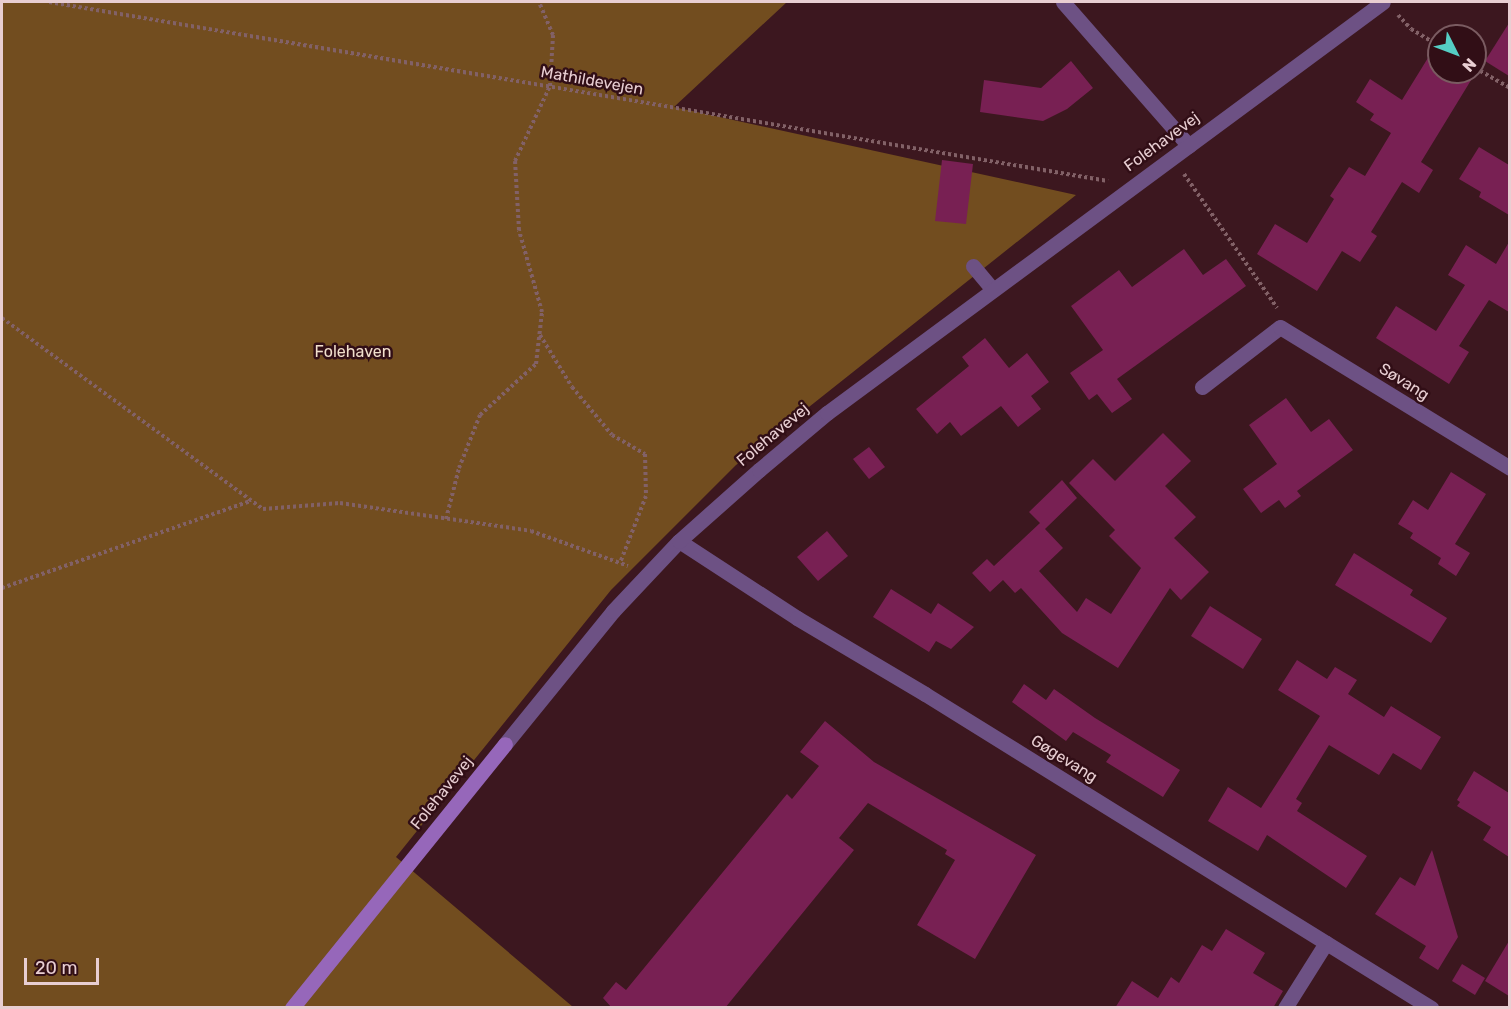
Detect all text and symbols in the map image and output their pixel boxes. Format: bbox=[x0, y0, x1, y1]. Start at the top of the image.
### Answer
north arrow bbox=[1427, 24, 1487, 84]
text: N bbox=[1458, 54, 1480, 76]
street label: Mathildevejen bbox=[539, 63, 645, 99]
street label: Folehavevej bbox=[1121, 108, 1203, 176]
park label: Folehaven bbox=[315, 342, 391, 362]
street label: Søvang bbox=[1375, 359, 1433, 405]
street label: Folehavevej bbox=[733, 399, 813, 471]
street label: Gøgevang bbox=[1027, 731, 1101, 787]
street label: Folehavevej bbox=[407, 753, 477, 833]
scale bar bbox=[27, 946, 102, 984]
text: 20 m bbox=[35, 957, 77, 979]

